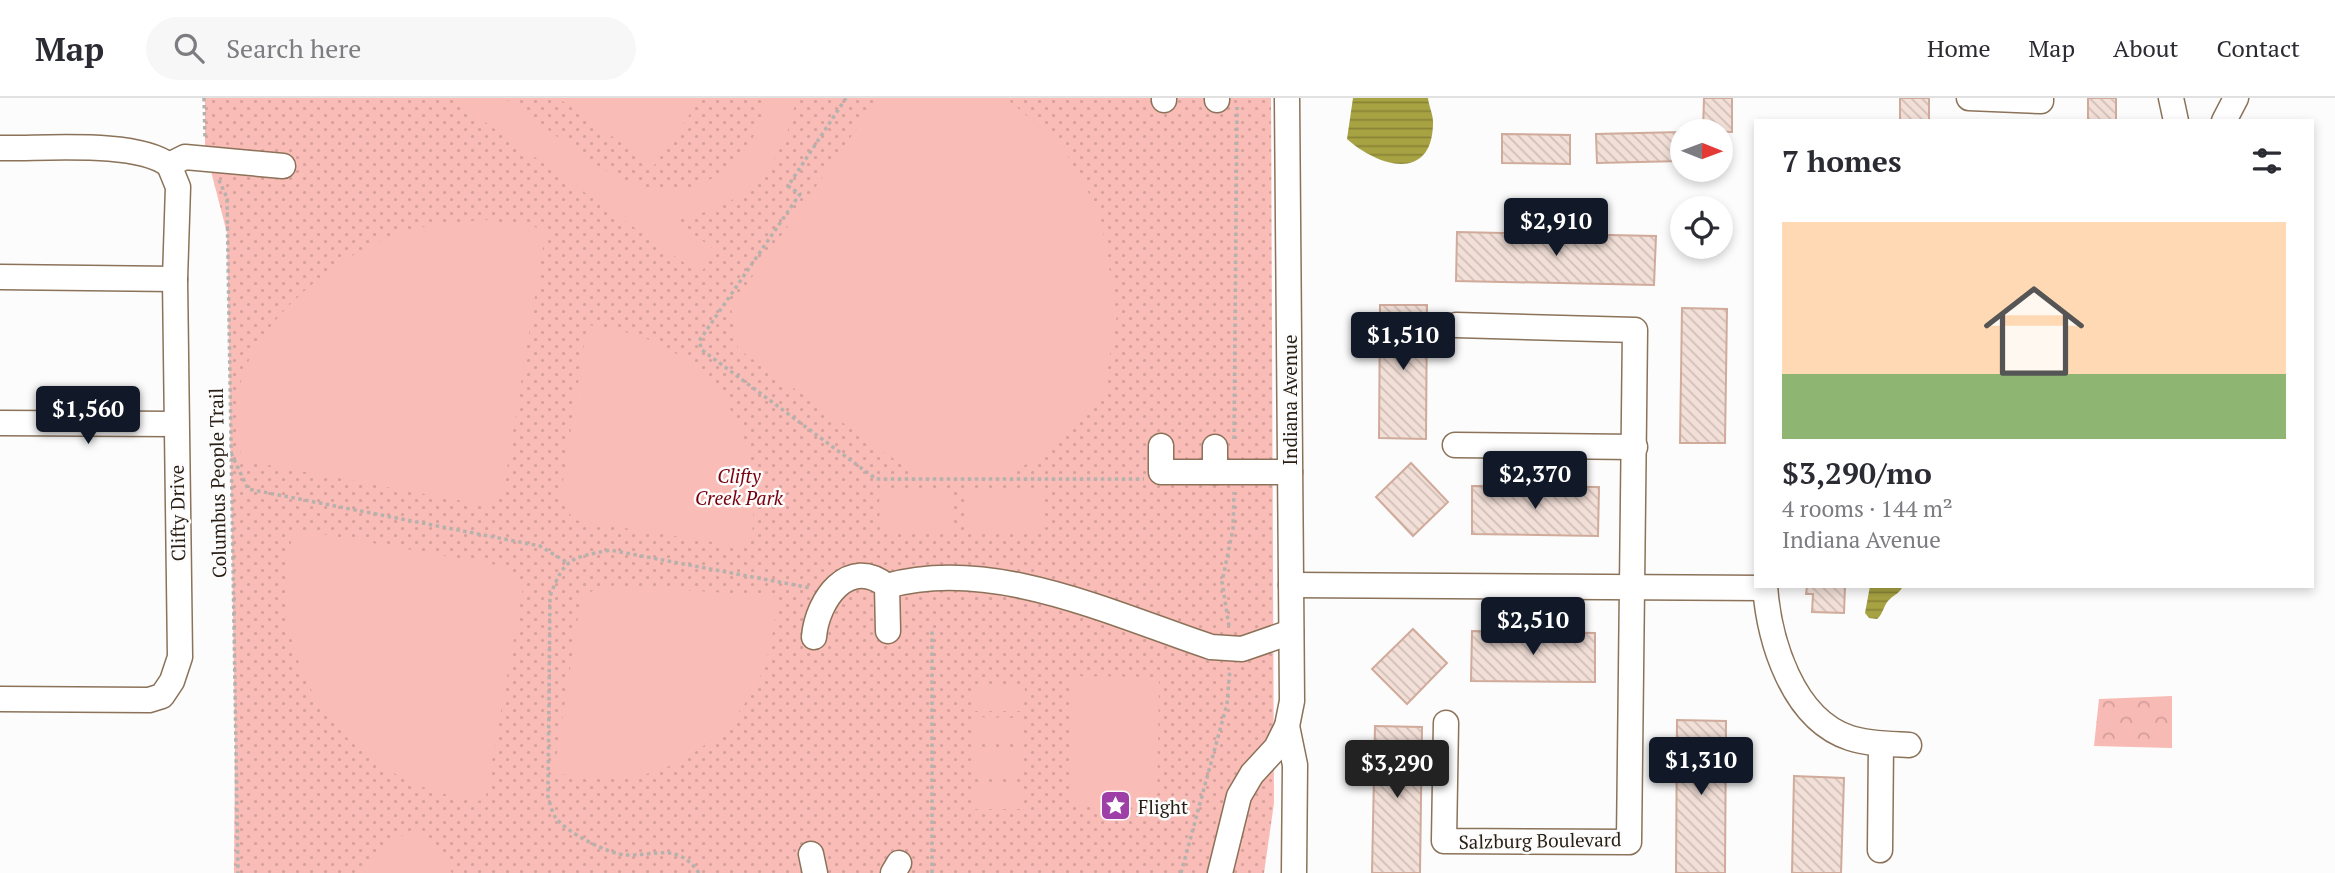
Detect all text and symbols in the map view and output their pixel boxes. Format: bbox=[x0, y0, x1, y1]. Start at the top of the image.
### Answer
search box bbox=[146, 17, 636, 80]
text: Map bbox=[35, 27, 104, 70]
icon: search bbox=[170, 29, 208, 67]
text: Search here bbox=[226, 31, 361, 65]
text: Home bbox=[1927, 32, 1991, 64]
text: Map bbox=[2029, 32, 2075, 64]
text: About bbox=[2113, 32, 2179, 64]
text: Contact bbox=[2217, 32, 2300, 64]
north arrow bbox=[1670, 119, 1732, 182]
map controls bbox=[1670, 119, 1733, 259]
text: 7 homes bbox=[1782, 141, 1901, 181]
icon: filters bbox=[2248, 142, 2286, 180]
button: locate bbox=[1670, 196, 1733, 259]
pin: $2,910 bbox=[1499, 198, 1613, 258]
text: $2,910 bbox=[1520, 205, 1592, 236]
icon: home bbox=[1971, 268, 2097, 394]
pin: $1,510 bbox=[1346, 313, 1460, 372]
text: $1,510 bbox=[1367, 319, 1439, 350]
street label: Indiana Avenue bbox=[1277, 334, 1302, 466]
pin: $1,560 bbox=[31, 386, 145, 446]
street label: Columbus People Trail bbox=[203, 388, 231, 578]
text: $1,560 bbox=[52, 393, 124, 424]
pin: $2,370 bbox=[1478, 452, 1592, 511]
text: $3,290/mo bbox=[1782, 453, 1932, 493]
text: $2,370 bbox=[1499, 458, 1571, 489]
park label: Clifty Creek Park bbox=[695, 463, 784, 510]
street label: Clifty Drive bbox=[164, 465, 190, 561]
text: 4 rooms · 144 m² bbox=[1782, 493, 1953, 524]
text: Indiana Avenue bbox=[1782, 524, 1941, 555]
pin: $2,510 bbox=[1476, 598, 1590, 657]
text: $2,510 bbox=[1497, 604, 1569, 635]
pin: $1,310 bbox=[1644, 738, 1758, 797]
pin: $3,290 bbox=[1340, 740, 1454, 800]
text: $1,310 bbox=[1665, 744, 1737, 775]
text: $3,290 bbox=[1361, 747, 1433, 778]
place icon: Flight bbox=[1098, 789, 1132, 823]
place label: Flight bbox=[1138, 794, 1188, 819]
street label: Salzburg Boulevard bbox=[1458, 826, 1622, 854]

